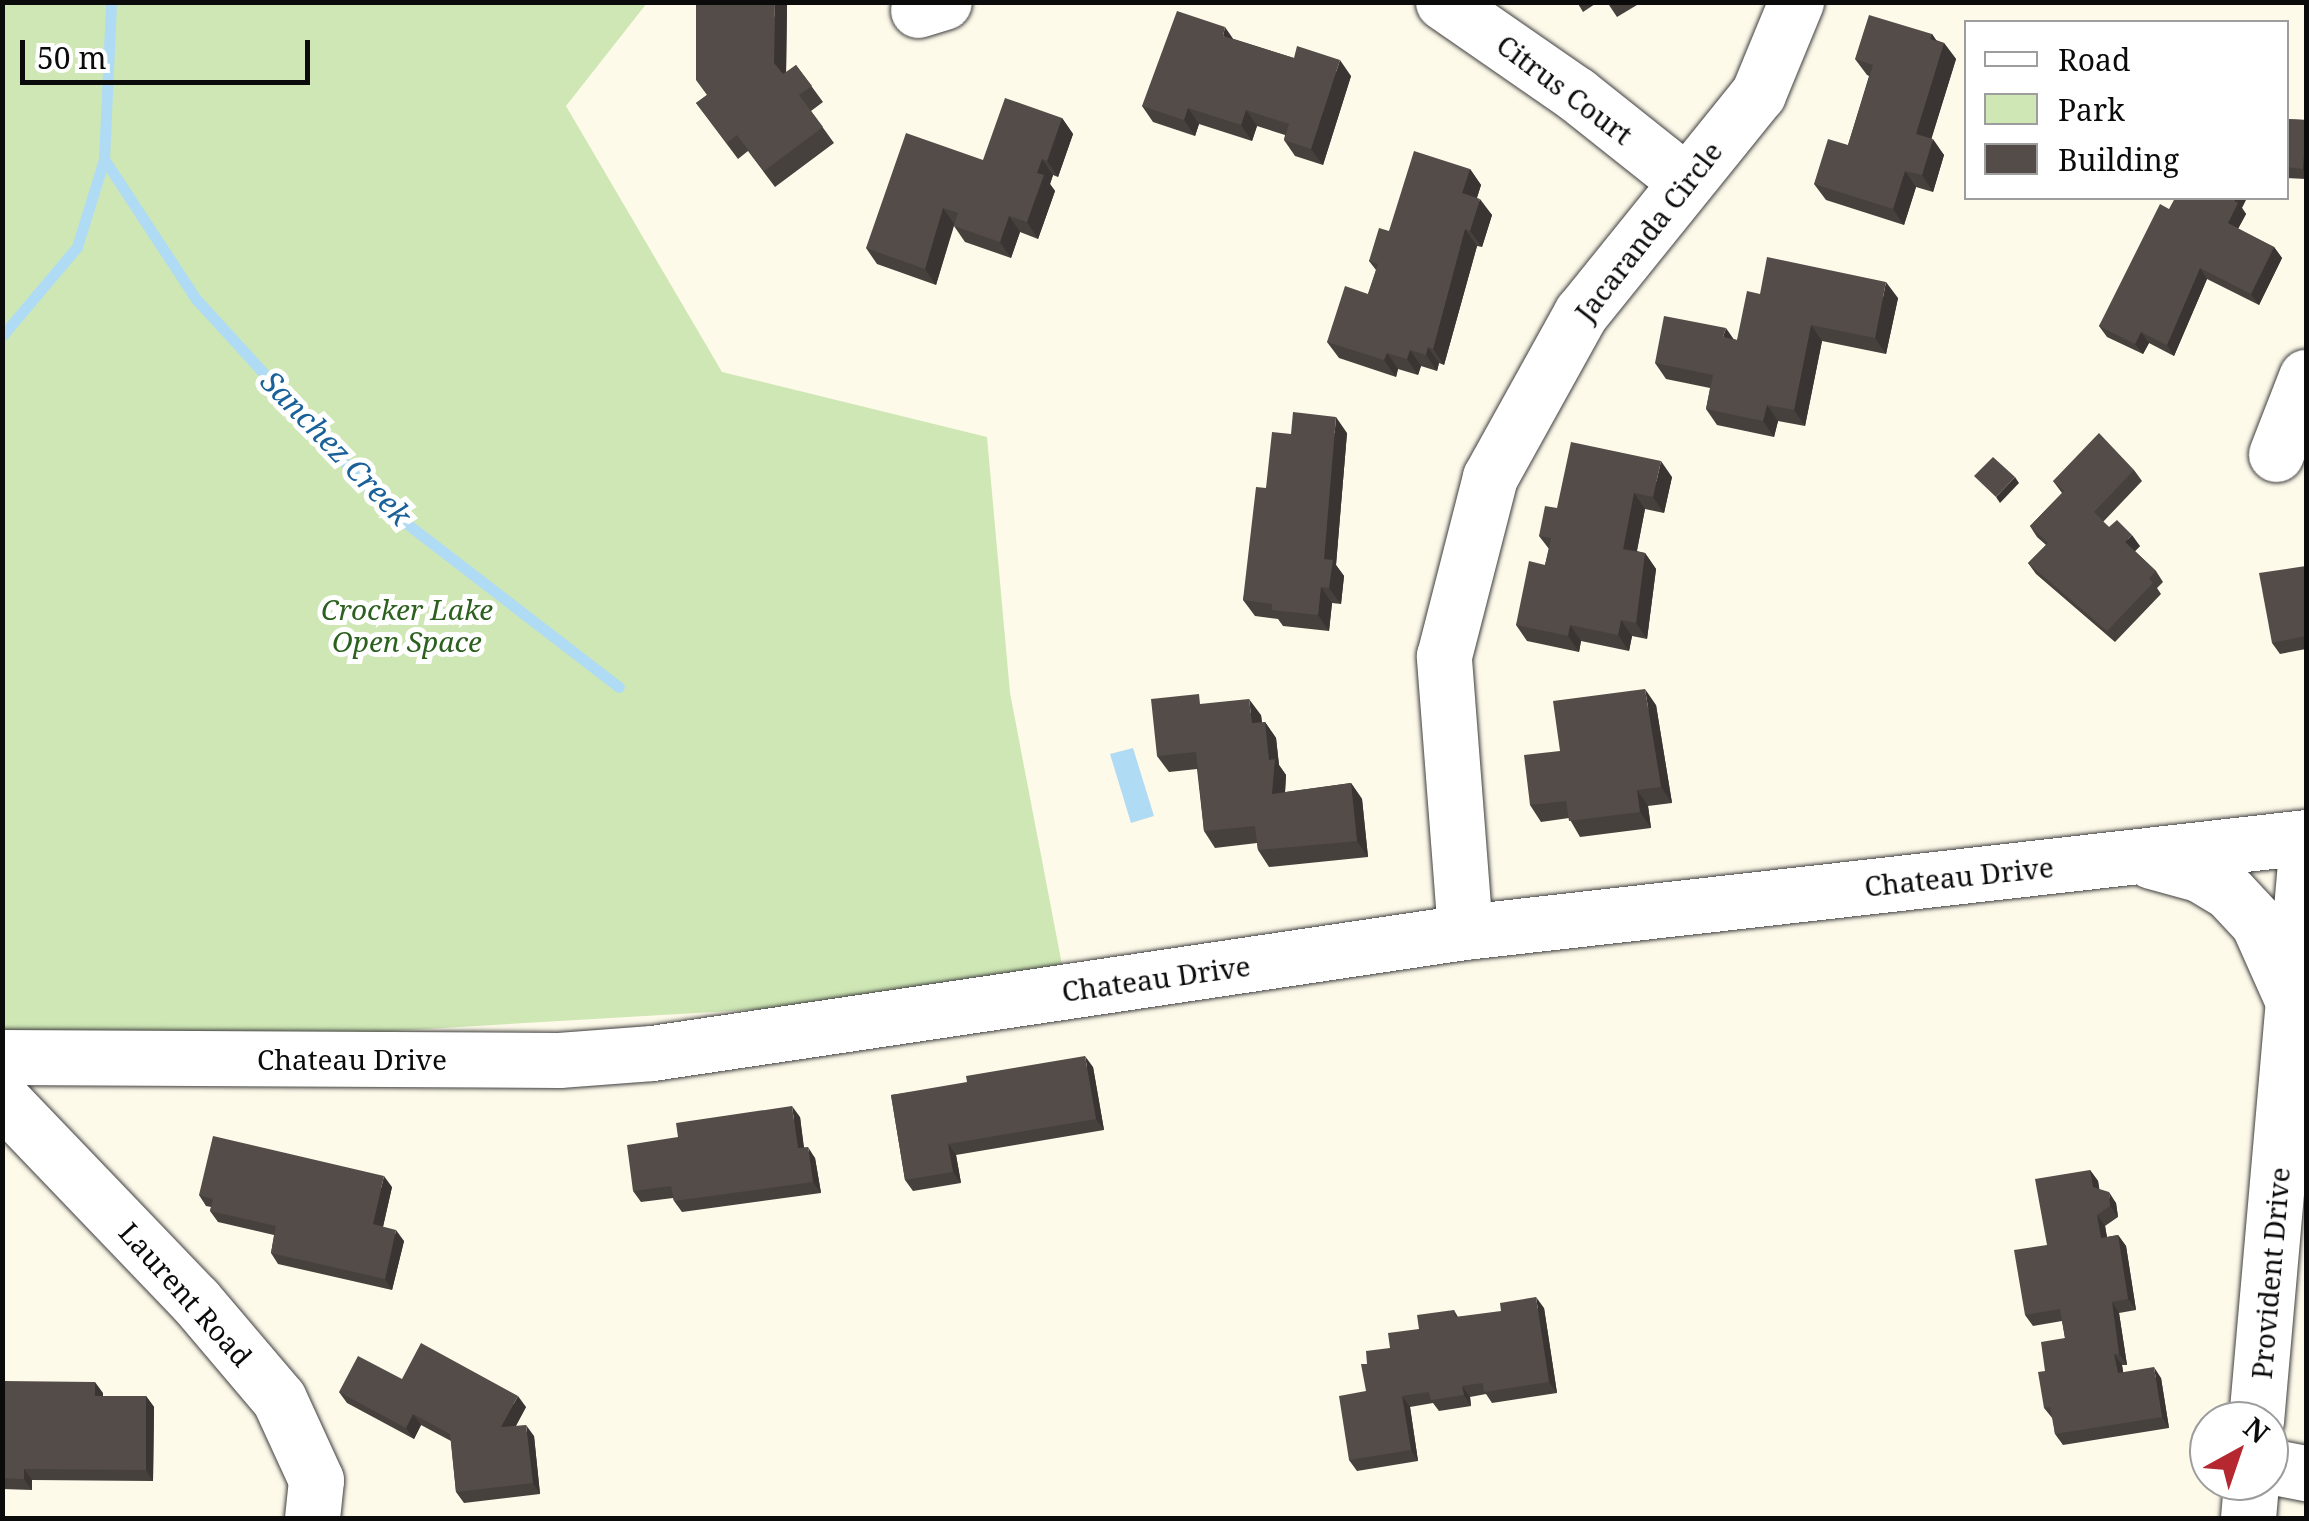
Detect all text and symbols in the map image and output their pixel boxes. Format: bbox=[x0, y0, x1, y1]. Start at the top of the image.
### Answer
scale bar bbox=[25, 20, 315, 82]
legend bbox=[1964, 20, 2289, 200]
street label: Citrus Court bbox=[1491, 27, 1639, 151]
text: 50 m bbox=[37, 37, 107, 78]
text: Road bbox=[2058, 39, 2130, 80]
text: Park bbox=[2058, 89, 2125, 130]
street label: Jacaranda Circle bbox=[1567, 134, 1729, 328]
text: Building bbox=[2058, 139, 2179, 180]
water label: Sanchez Creek bbox=[253, 363, 419, 533]
park label: Crocker Lake Open Space bbox=[321, 592, 493, 658]
street label: Chateau Drive bbox=[1863, 849, 2055, 903]
street label: Chateau Drive bbox=[1060, 948, 1252, 1008]
street label: Chateau Drive bbox=[257, 1042, 447, 1076]
street label: Provident Drive bbox=[2244, 1166, 2296, 1380]
street label: Laurent Road bbox=[113, 1215, 259, 1373]
north arrow bbox=[2189, 1401, 2289, 1501]
text: N bbox=[2236, 1408, 2278, 1451]

